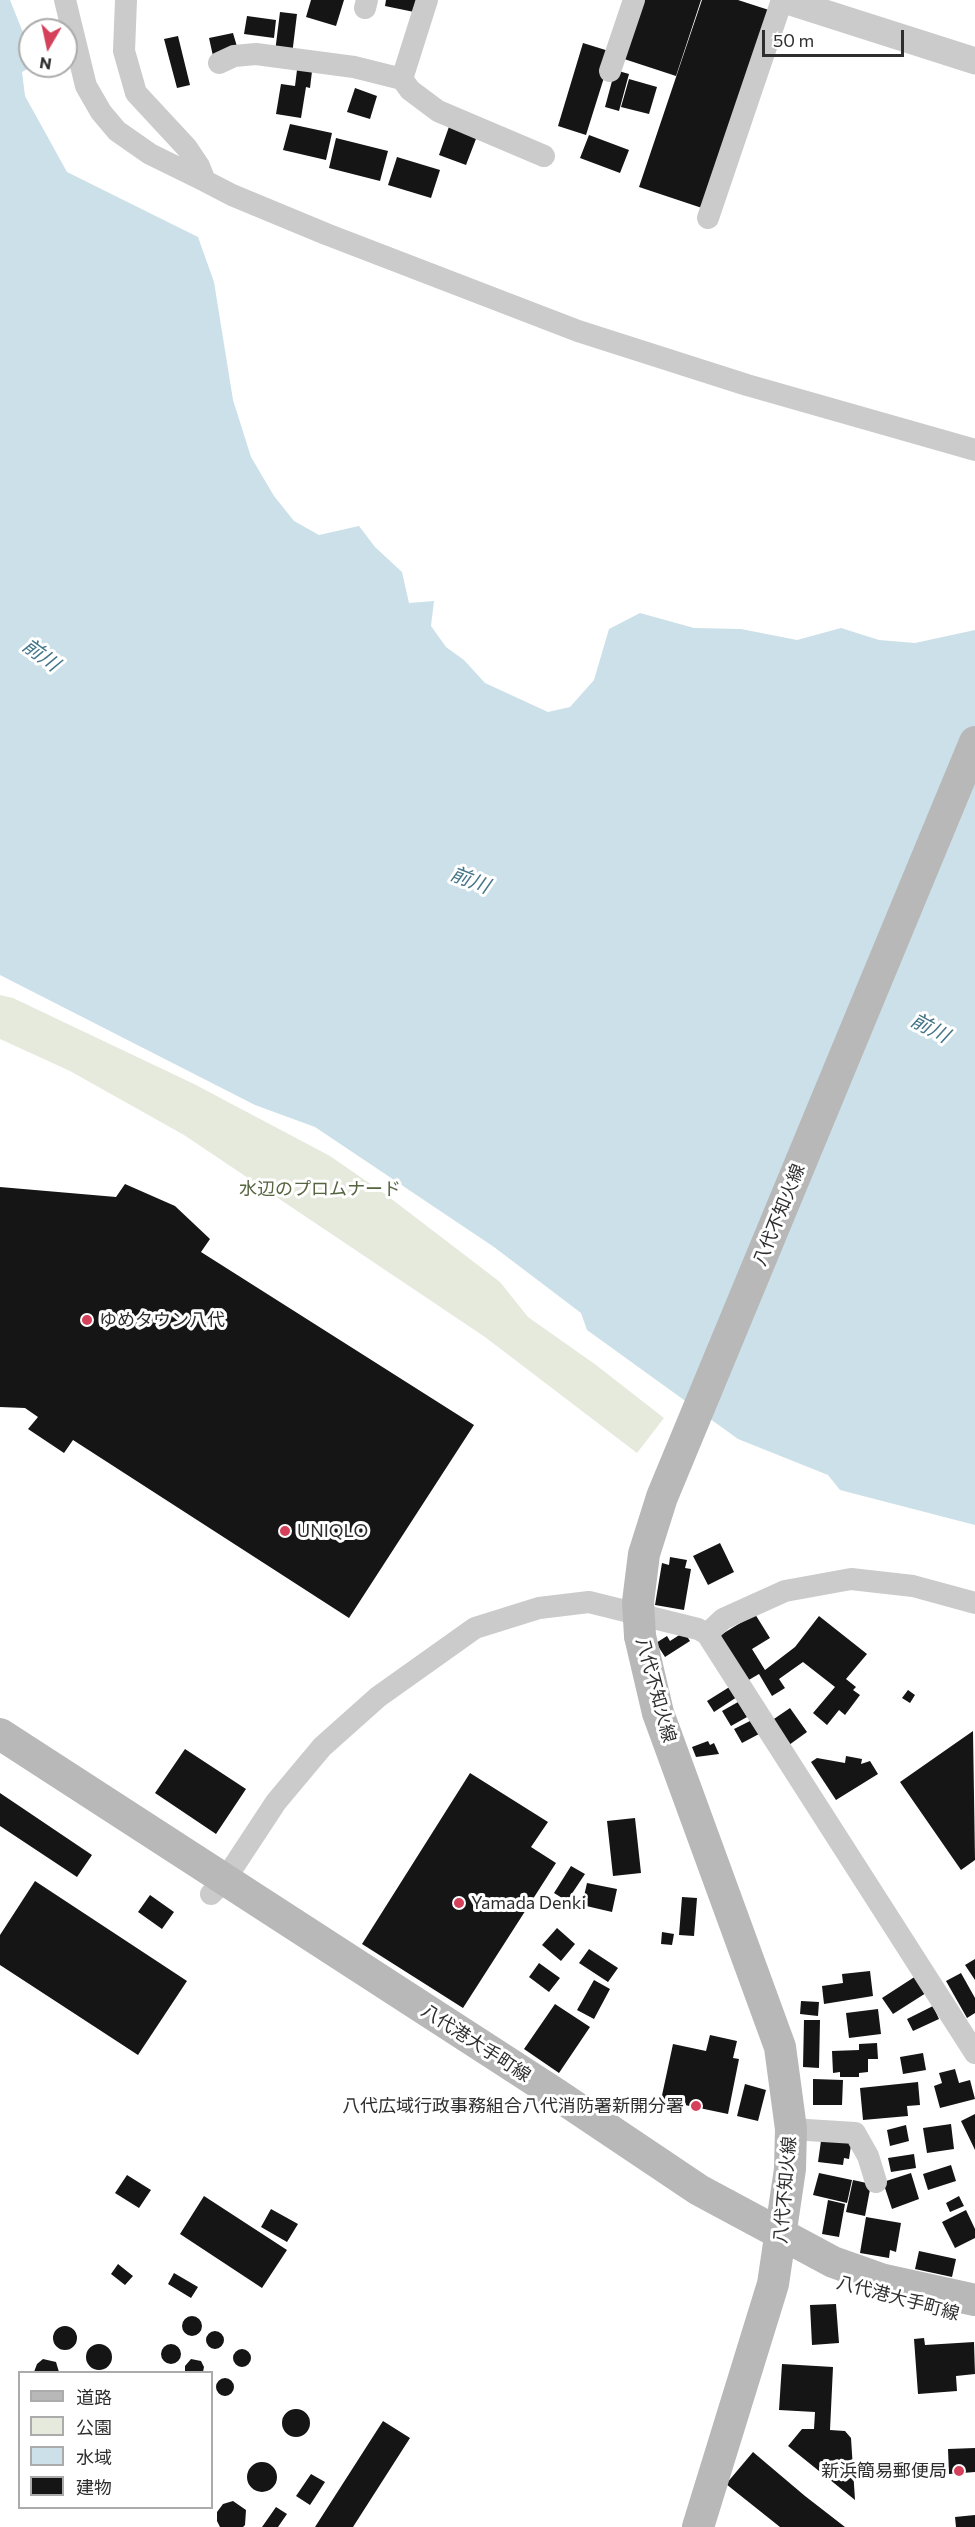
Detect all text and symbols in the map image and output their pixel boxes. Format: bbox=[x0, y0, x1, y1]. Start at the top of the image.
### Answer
north arrow bbox=[18, 18, 78, 78]
scale bar bbox=[765, 18, 908, 56]
text: 50 m bbox=[773, 29, 814, 51]
text: N bbox=[38, 54, 53, 75]
water label: 前川 bbox=[18, 634, 64, 676]
water label: 前川 bbox=[447, 862, 493, 898]
water label: 前川 bbox=[907, 1008, 953, 1048]
street label: 八代不知火線 bbox=[749, 1161, 809, 1269]
park label: 水辺のプロムナード bbox=[239, 1178, 401, 1200]
place label: ゆめタウン八代 bbox=[99, 1309, 225, 1331]
marker: ゆめタウン八代 bbox=[80, 1313, 94, 1327]
place label: UNIQLO bbox=[297, 1520, 368, 1542]
marker: UNIQLO bbox=[278, 1524, 292, 1538]
street label: 八代不知火線 bbox=[632, 1635, 680, 1745]
place label: Yamada Denki bbox=[471, 1892, 586, 1914]
marker: Yamada Denki bbox=[452, 1896, 466, 1910]
street label: 八代港大手町線 bbox=[417, 2000, 535, 2086]
place label: 八代広域行政事務組合八代消防署新開分署 bbox=[342, 2095, 684, 2117]
marker: 八代広域行政事務組合八代消防署新開分署 bbox=[689, 2099, 703, 2113]
street label: 八代不知火線 bbox=[770, 2135, 800, 2245]
street label: 八代港大手町線 bbox=[834, 2271, 962, 2325]
legend bbox=[18, 2371, 213, 2509]
text: 道路 bbox=[76, 2386, 112, 2408]
text: 公園 bbox=[76, 2416, 112, 2438]
text: 水域 bbox=[76, 2446, 112, 2468]
place label: 新浜簡易郵便局 bbox=[821, 2460, 947, 2482]
marker: 新浜簡易郵便局 bbox=[952, 2464, 966, 2478]
text: 建物 bbox=[76, 2476, 112, 2498]

